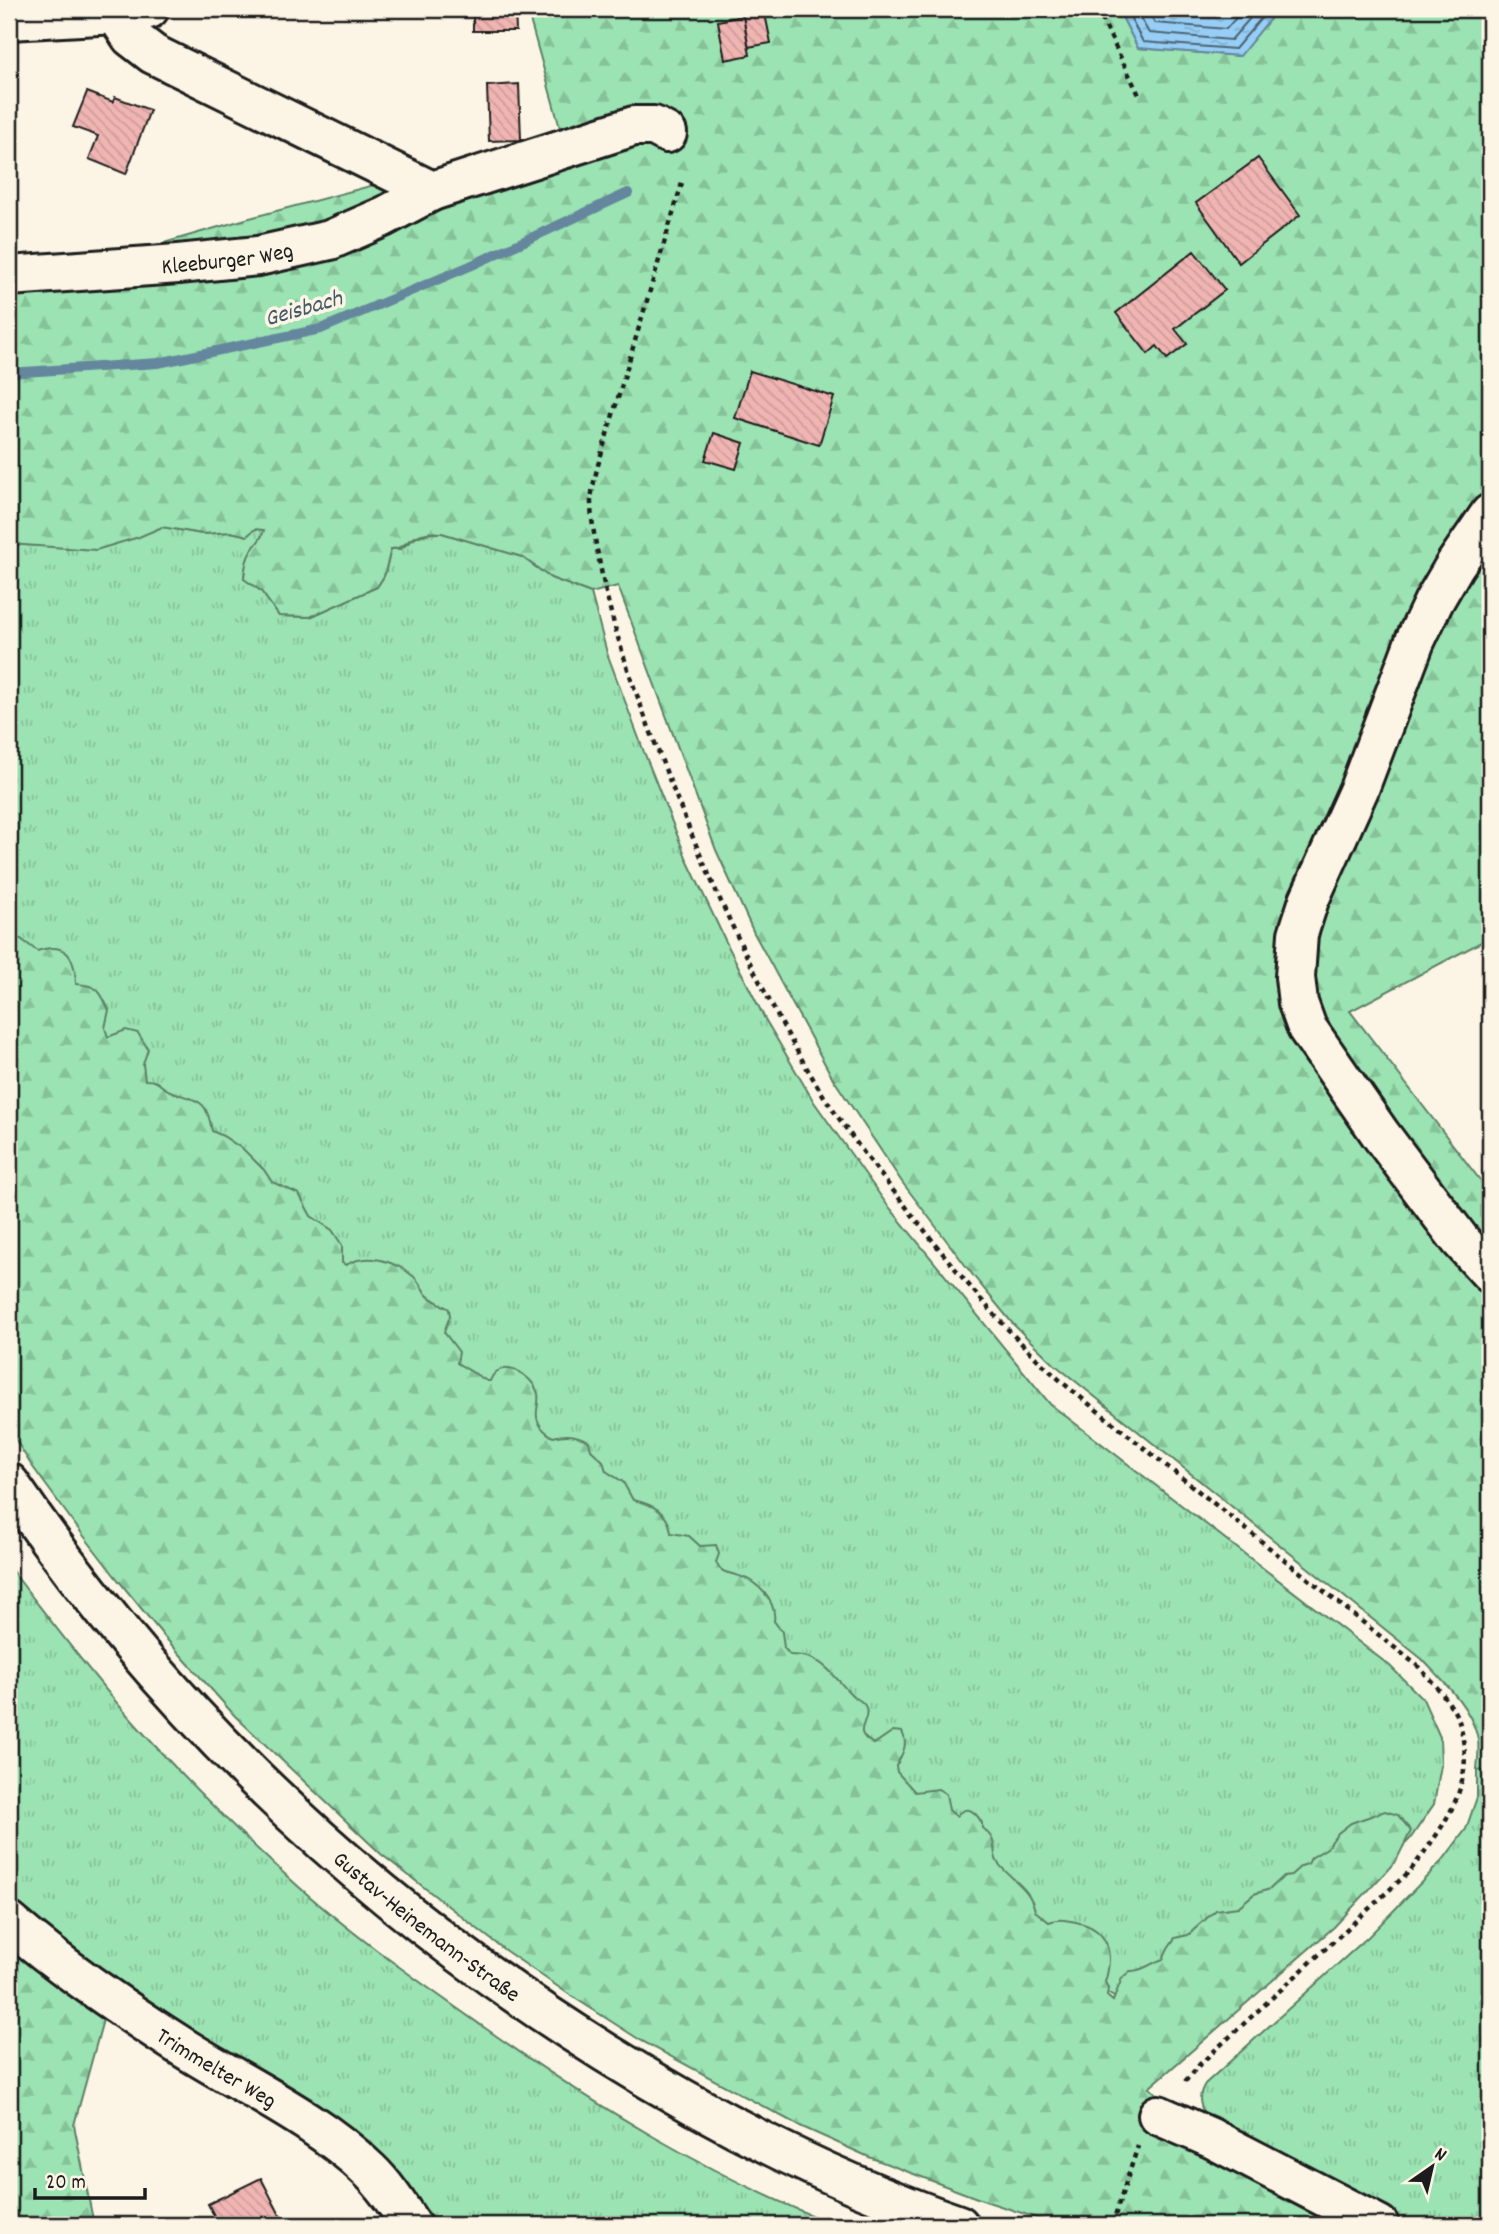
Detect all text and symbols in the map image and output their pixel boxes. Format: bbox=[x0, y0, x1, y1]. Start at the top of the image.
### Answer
street label: Kleeburger Weg bbox=[161, 236, 297, 285]
water label: Geisbach bbox=[261, 282, 348, 337]
street label: Gustav-Heinemann-Straße bbox=[324, 1845, 526, 2012]
street label: Trimmelter Weg bbox=[148, 2021, 282, 2119]
north arrow bbox=[1398, 2132, 1468, 2202]
text: N bbox=[1428, 2142, 1451, 2170]
scale bar bbox=[35, 2157, 145, 2201]
text: 20 m bbox=[46, 2169, 86, 2199]

